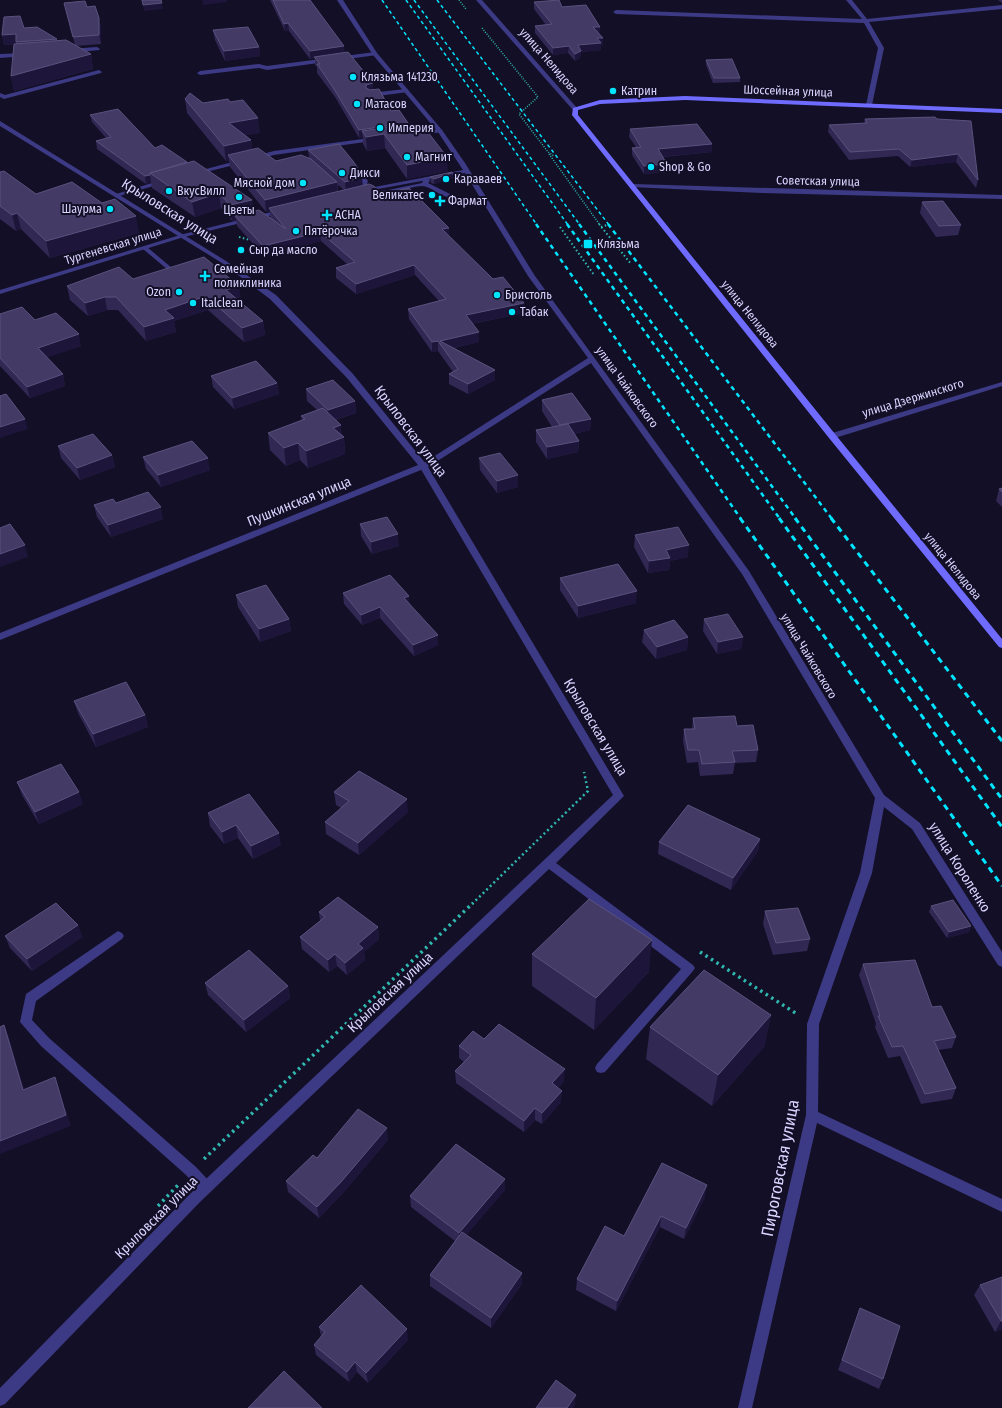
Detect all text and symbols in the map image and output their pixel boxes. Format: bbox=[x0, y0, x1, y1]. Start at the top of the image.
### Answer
street label: улица Нелидова bbox=[517, 25, 581, 97]
place label: Клязьма 141230 bbox=[361, 70, 438, 84]
marker: Клязьма 141230 bbox=[348, 72, 358, 82]
street label: Шоссейная улица bbox=[743, 82, 833, 100]
place label: Катрин bbox=[621, 84, 657, 98]
marker: Катрин bbox=[608, 86, 618, 96]
place label: Матасов bbox=[365, 97, 407, 111]
marker: Матасов bbox=[352, 99, 362, 109]
place label: Империя bbox=[388, 121, 434, 135]
marker: Империя bbox=[375, 123, 385, 133]
place label: Магнит bbox=[415, 150, 452, 164]
marker: Магнит bbox=[402, 152, 412, 162]
place label: Shop & Go bbox=[659, 160, 711, 174]
marker: Shop & Go bbox=[646, 162, 656, 172]
place label: Дикси bbox=[349, 166, 380, 180]
marker: Дикси bbox=[337, 168, 347, 178]
place label: Караваев bbox=[454, 172, 502, 186]
street label: Советская улица bbox=[776, 173, 860, 189]
marker: Караваев bbox=[441, 174, 451, 184]
street label: Крыловская улица bbox=[118, 175, 221, 248]
place label: Мясной дом bbox=[234, 176, 295, 190]
marker: Мясной дом bbox=[298, 178, 308, 188]
place label: ВкусВилл bbox=[177, 184, 225, 198]
marker: ВкусВилл bbox=[164, 186, 174, 196]
place label: Великатес bbox=[372, 188, 424, 202]
marker: Великатес bbox=[427, 190, 437, 200]
marker: Цветы bbox=[234, 192, 244, 202]
place label: Фармат bbox=[448, 194, 487, 208]
marker: Фармат bbox=[435, 196, 445, 206]
place label: Шаурма bbox=[61, 202, 102, 216]
place label: Цветы bbox=[223, 203, 255, 217]
marker: Шаурма bbox=[105, 204, 115, 214]
place label: АСНА bbox=[335, 208, 362, 222]
marker: АСНА bbox=[322, 210, 332, 220]
place label: Пятёрочка bbox=[304, 224, 358, 238]
street label: Тургеневская улица bbox=[63, 225, 163, 267]
marker: Пятёрочка bbox=[291, 226, 301, 236]
place label: Клязьма bbox=[597, 237, 640, 251]
marker: Клязьма bbox=[582, 238, 594, 250]
place label: Сыр да масло bbox=[249, 243, 318, 257]
marker: Сыр да масло bbox=[236, 245, 246, 255]
place label: Семейная поликлиника bbox=[214, 262, 282, 290]
marker: Семейная поликлиника bbox=[199, 270, 211, 282]
street label: улица Нелидова bbox=[719, 277, 782, 351]
place label: Ozon bbox=[146, 285, 171, 299]
marker: Ozon bbox=[174, 287, 184, 297]
place label: Бристоль bbox=[505, 288, 552, 302]
marker: Бристоль bbox=[492, 290, 502, 300]
place label: Italclean bbox=[201, 296, 243, 310]
marker: Italclean bbox=[188, 298, 198, 308]
place label: Табак bbox=[520, 305, 549, 319]
marker: Табак bbox=[507, 307, 517, 317]
street label: улица Чайковского bbox=[593, 344, 661, 430]
street label: улица Дзержинского bbox=[861, 376, 965, 420]
street label: Крыловская улица bbox=[371, 382, 451, 481]
street label: Пушкинская улица bbox=[245, 473, 354, 530]
street label: улица Нелидова bbox=[922, 529, 985, 603]
street label: улица Чайковского bbox=[778, 611, 840, 701]
street label: Крыловская улица bbox=[560, 676, 631, 779]
street label: улица Короленко bbox=[925, 819, 994, 915]
street label: Крыловская улица bbox=[344, 948, 437, 1036]
street label: Пироговская улица bbox=[757, 1098, 804, 1238]
street label: Крыловская улица bbox=[111, 1172, 201, 1262]

